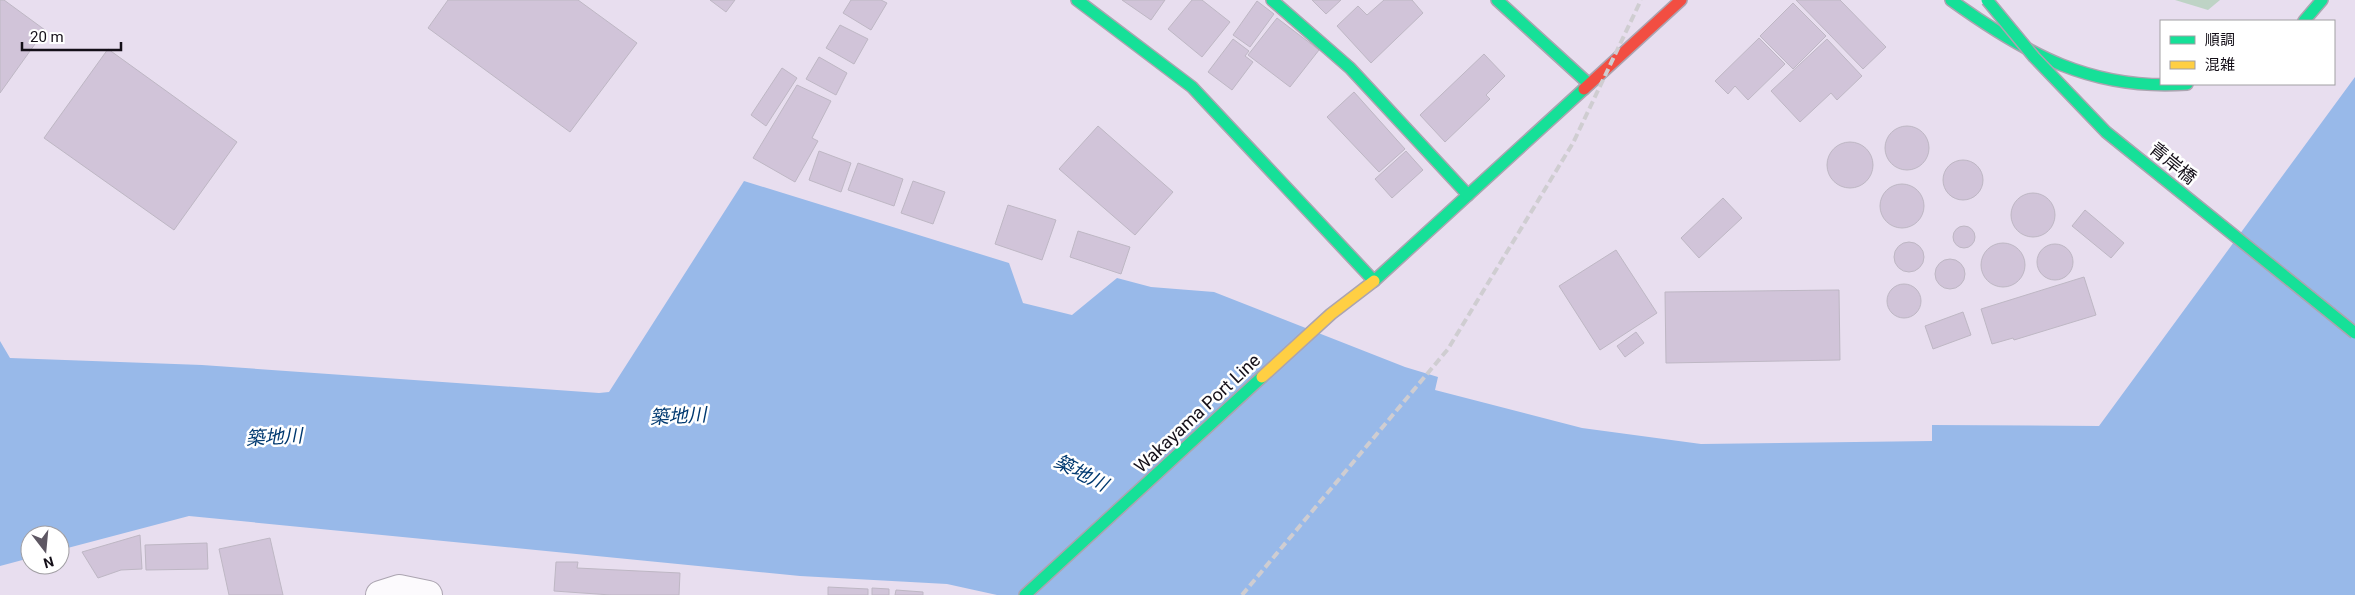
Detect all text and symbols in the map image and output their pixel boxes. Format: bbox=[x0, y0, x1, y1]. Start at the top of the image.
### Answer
scale bar bbox=[22, 20, 121, 52]
legend bbox=[2160, 20, 2335, 85]
text: 20 m bbox=[30, 28, 64, 46]
text: 順調 bbox=[2205, 31, 2235, 49]
text: 混雑 bbox=[2205, 56, 2235, 74]
street label: 青岸橋 bbox=[2145, 138, 2201, 188]
street label: Wakayama Port Line bbox=[1130, 349, 1264, 477]
water label: 築地川 bbox=[649, 403, 709, 429]
water label: 築地川 bbox=[245, 424, 305, 450]
water label: 築地川 bbox=[1050, 450, 1113, 497]
north arrow bbox=[20, 525, 70, 575]
text: N bbox=[42, 553, 56, 572]

